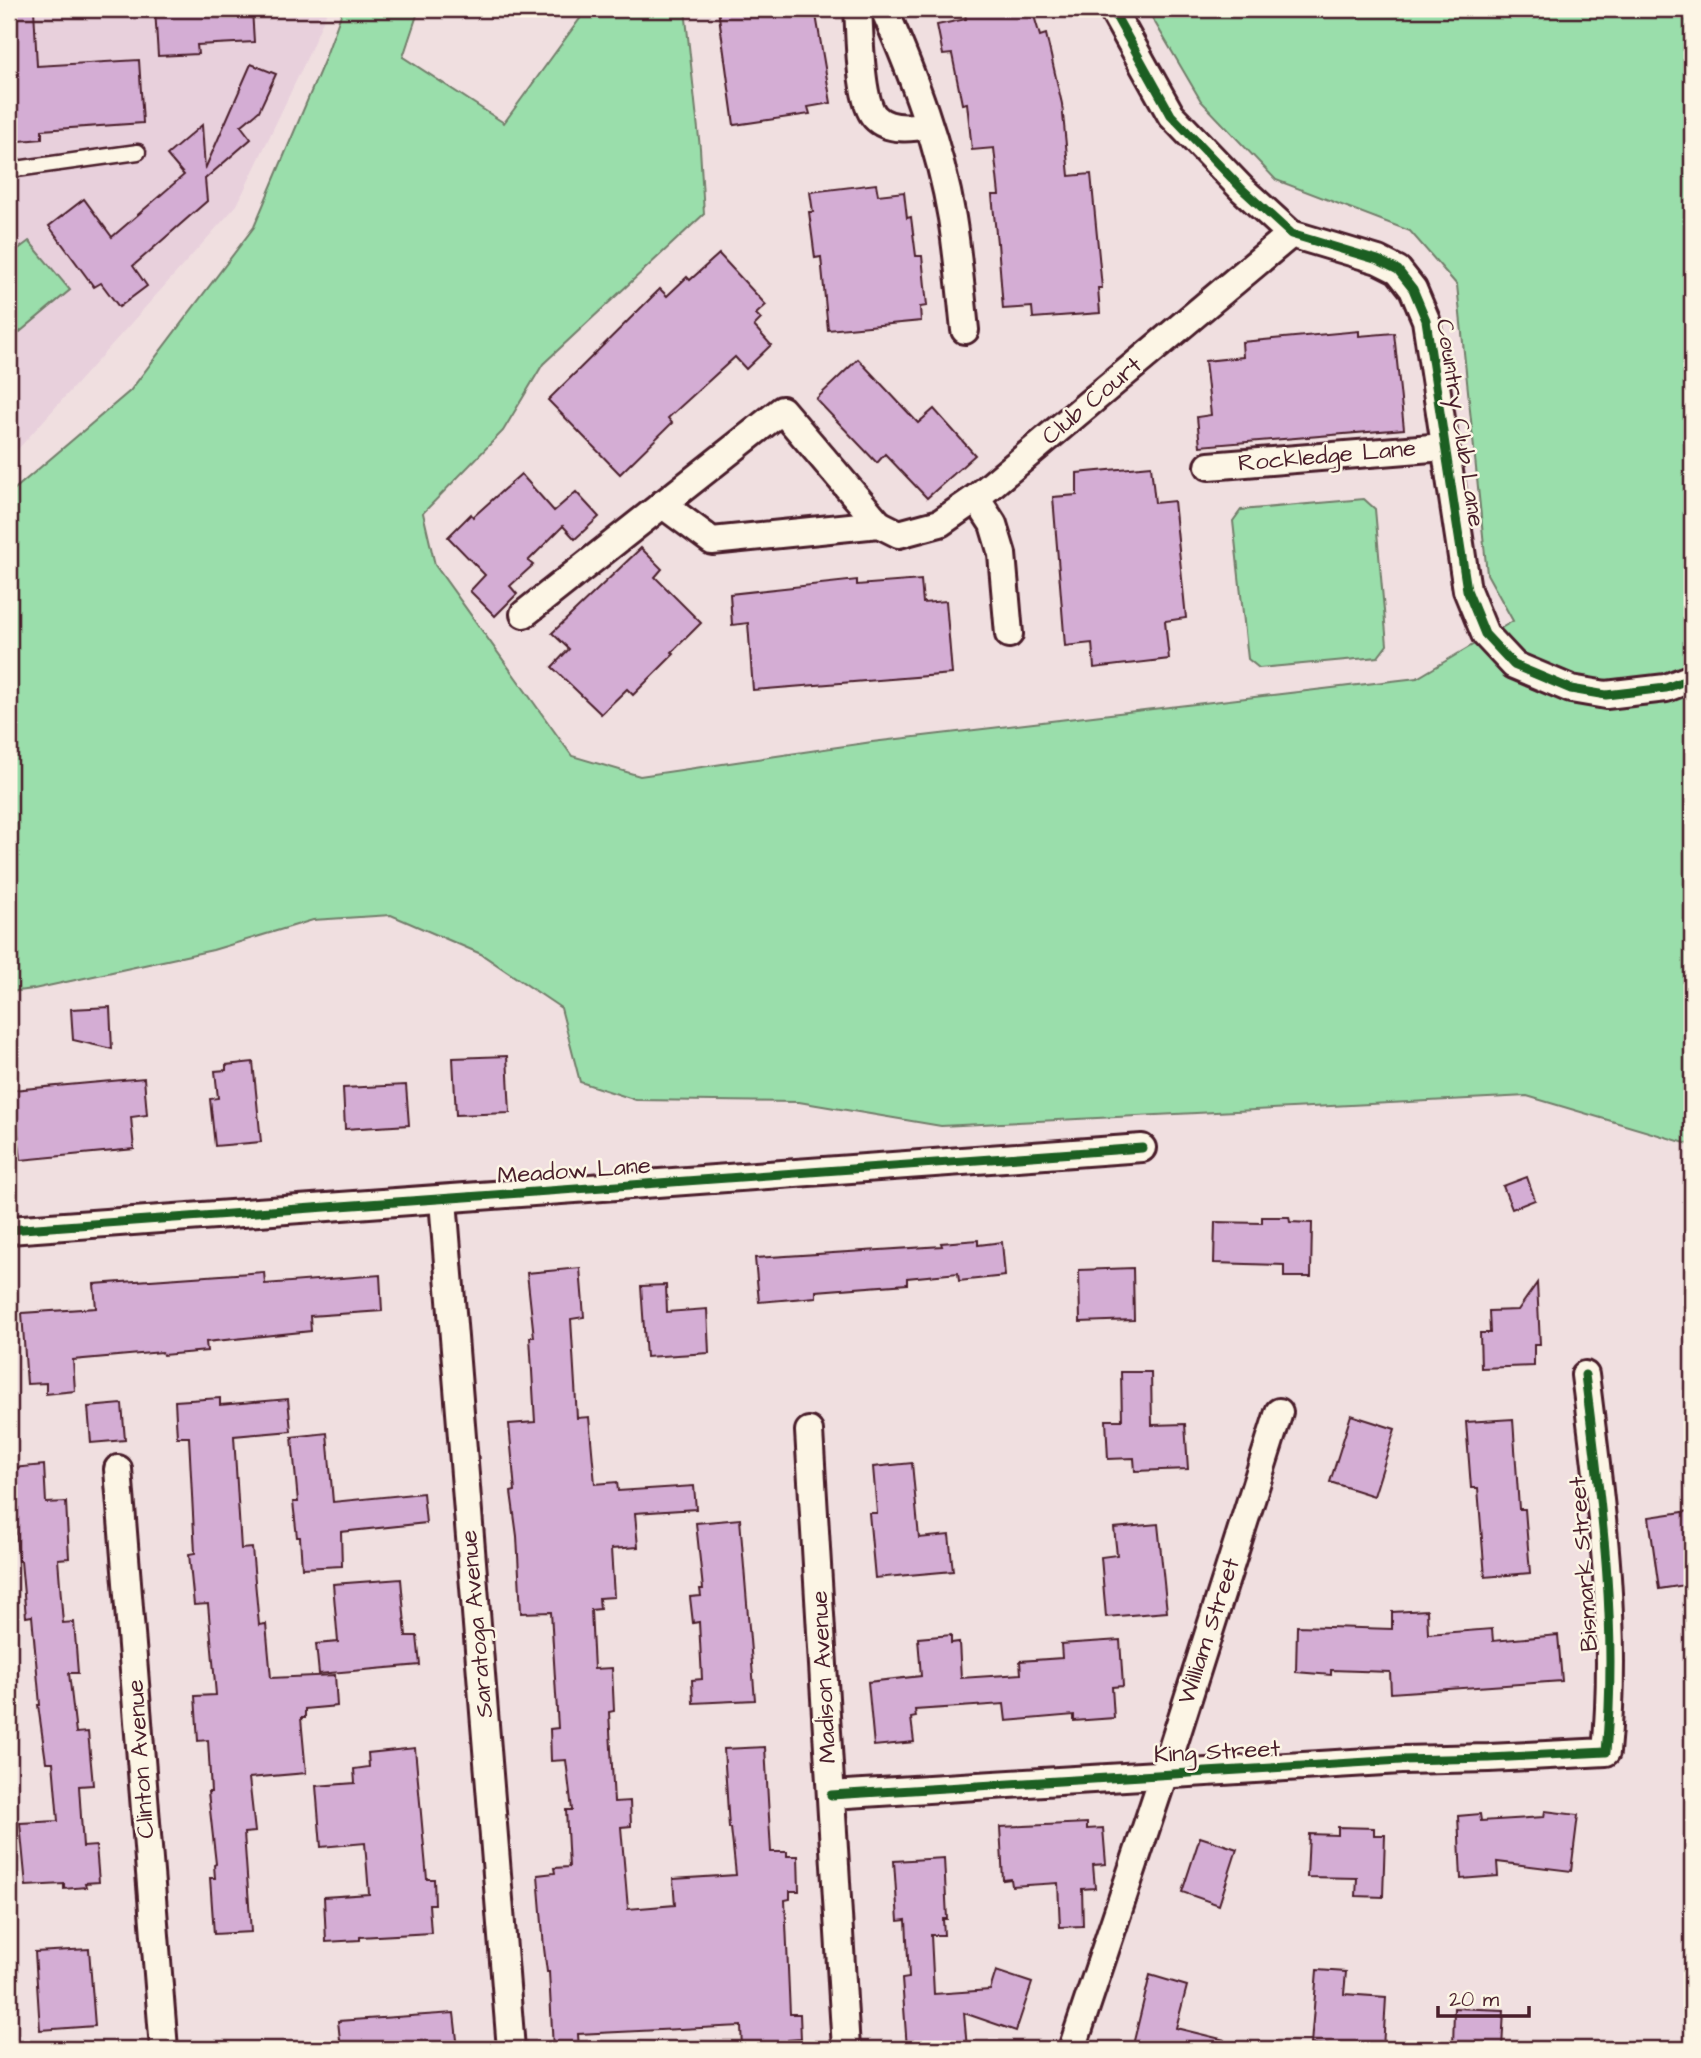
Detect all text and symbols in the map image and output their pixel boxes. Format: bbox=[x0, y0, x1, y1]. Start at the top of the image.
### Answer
street label: Country Club Lane bbox=[1426, 317, 1493, 530]
street label: Club Court bbox=[1034, 349, 1150, 453]
street label: Rockledge Lane bbox=[1237, 431, 1417, 482]
street label: Meadow Lane bbox=[496, 1149, 652, 1193]
street label: Bismark Street bbox=[1561, 1475, 1607, 1653]
street label: Saratoga Avenue bbox=[452, 1529, 503, 1719]
street label: William Street bbox=[1169, 1553, 1249, 1708]
street label: Madison Avenue bbox=[802, 1590, 846, 1764]
street label: Clinton Avenue bbox=[118, 1678, 164, 1840]
street label: King Street bbox=[1153, 1732, 1281, 1773]
scale bar bbox=[1438, 1974, 1530, 2018]
text: 20 m bbox=[1449, 1985, 1500, 2014]

